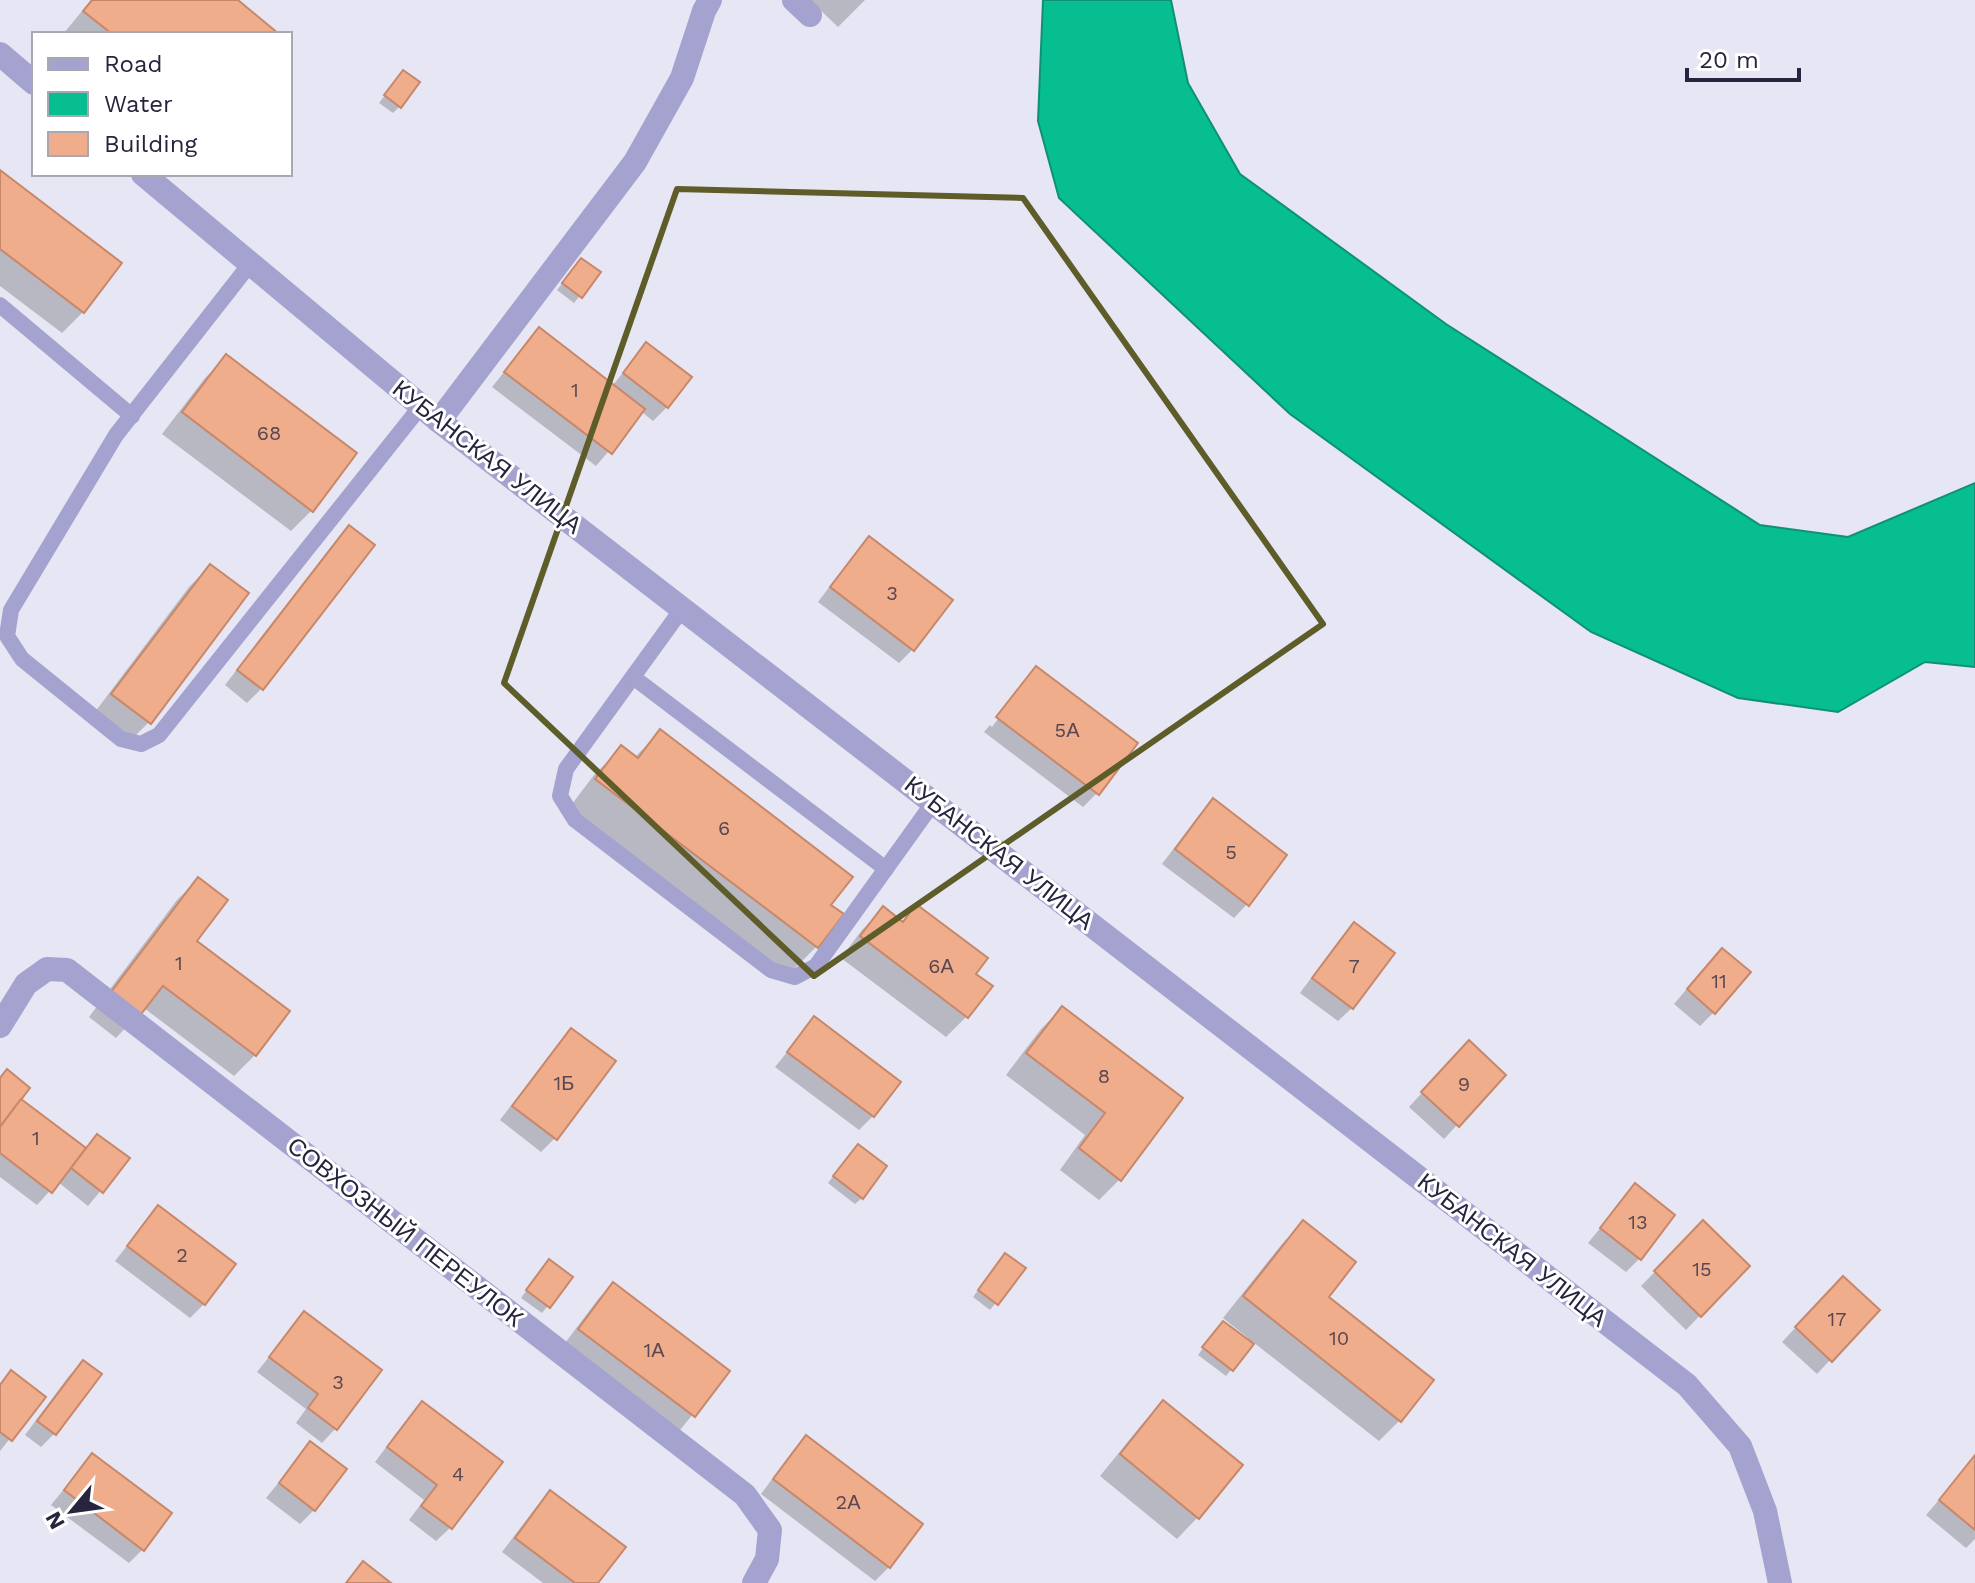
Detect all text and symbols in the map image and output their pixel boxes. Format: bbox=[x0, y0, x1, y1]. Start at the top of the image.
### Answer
legend bbox=[32, 32, 292, 176]
scale bar bbox=[1687, 32, 1799, 82]
text: 20 m bbox=[1699, 46, 1759, 74]
text: Road bbox=[104, 50, 163, 78]
text: Water bbox=[104, 90, 173, 118]
text: Building bbox=[104, 130, 197, 158]
street label: КУБАНСКАЯ УЛИЦА bbox=[387, 375, 587, 539]
house number: 1 bbox=[571, 378, 579, 402]
house number: 68 bbox=[257, 421, 281, 445]
house number: 3 bbox=[886, 581, 898, 605]
house number: 5А bbox=[1055, 718, 1080, 742]
street label: КУБАНСКАЯ УЛИЦА bbox=[899, 771, 1099, 935]
house number: 6 bbox=[718, 816, 730, 840]
house number: 5 bbox=[1225, 840, 1237, 864]
house number: 1 bbox=[175, 951, 183, 975]
house number: 6А bbox=[928, 954, 954, 978]
house number: 7 bbox=[1348, 954, 1360, 978]
house number: 11 bbox=[1711, 969, 1727, 993]
house number: 8 bbox=[1098, 1064, 1110, 1088]
house number: 1Б bbox=[554, 1071, 574, 1095]
house number: 9 bbox=[1458, 1072, 1470, 1096]
house number: 1 bbox=[32, 1126, 40, 1150]
street label: СОВХОЗНЫЙ ПЕРЕУЛОК bbox=[282, 1131, 528, 1333]
street label: КУБАНСКАЯ УЛИЦА bbox=[1412, 1168, 1612, 1332]
house number: 13 bbox=[1628, 1210, 1648, 1234]
house number: 2 bbox=[176, 1243, 188, 1267]
house number: 15 bbox=[1692, 1257, 1712, 1281]
house number: 17 bbox=[1827, 1307, 1847, 1331]
house number: 10 bbox=[1329, 1326, 1349, 1350]
house number: 1А bbox=[643, 1338, 665, 1362]
house number: 3 bbox=[332, 1370, 344, 1394]
house number: 4 bbox=[452, 1462, 464, 1486]
north arrow bbox=[32, 1471, 112, 1551]
house number: 2А bbox=[836, 1490, 861, 1514]
text: N bbox=[40, 1507, 70, 1534]

